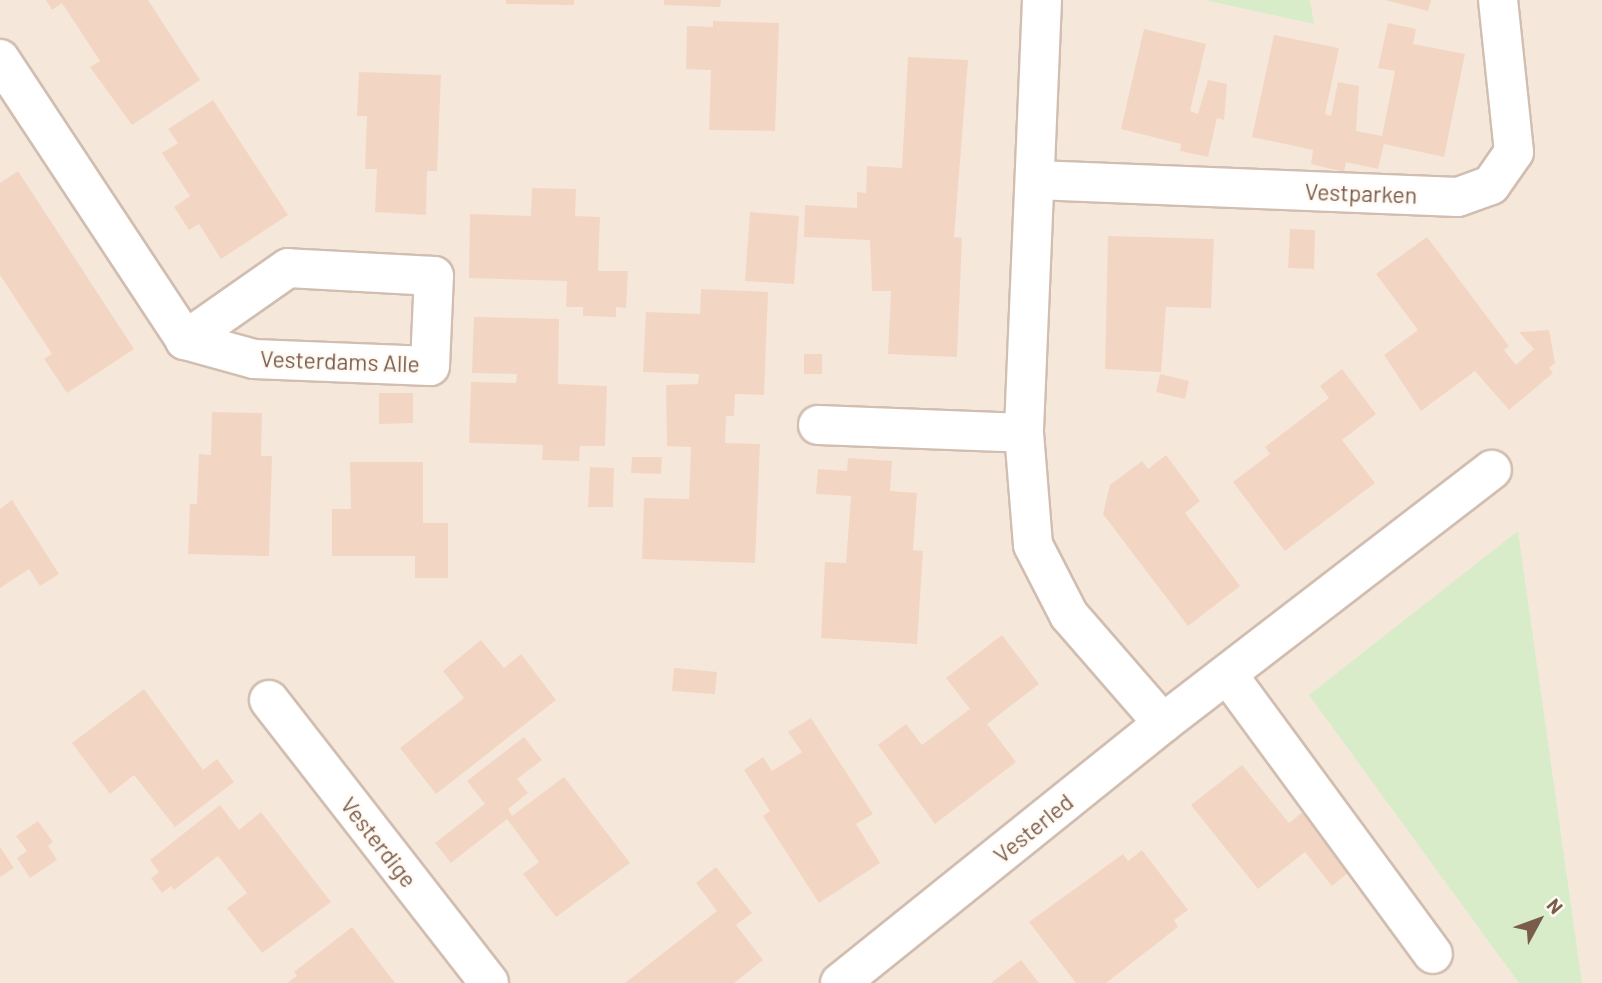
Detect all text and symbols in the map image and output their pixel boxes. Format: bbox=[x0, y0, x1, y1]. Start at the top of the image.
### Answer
street label: Vestparken bbox=[1304, 177, 1418, 209]
street label: Vesterdams Alle bbox=[260, 344, 420, 378]
street label: Vesterled bbox=[988, 788, 1078, 868]
street label: Vesterdige bbox=[335, 791, 423, 893]
north arrow bbox=[1504, 885, 1574, 955]
text: N bbox=[1542, 894, 1568, 918]

